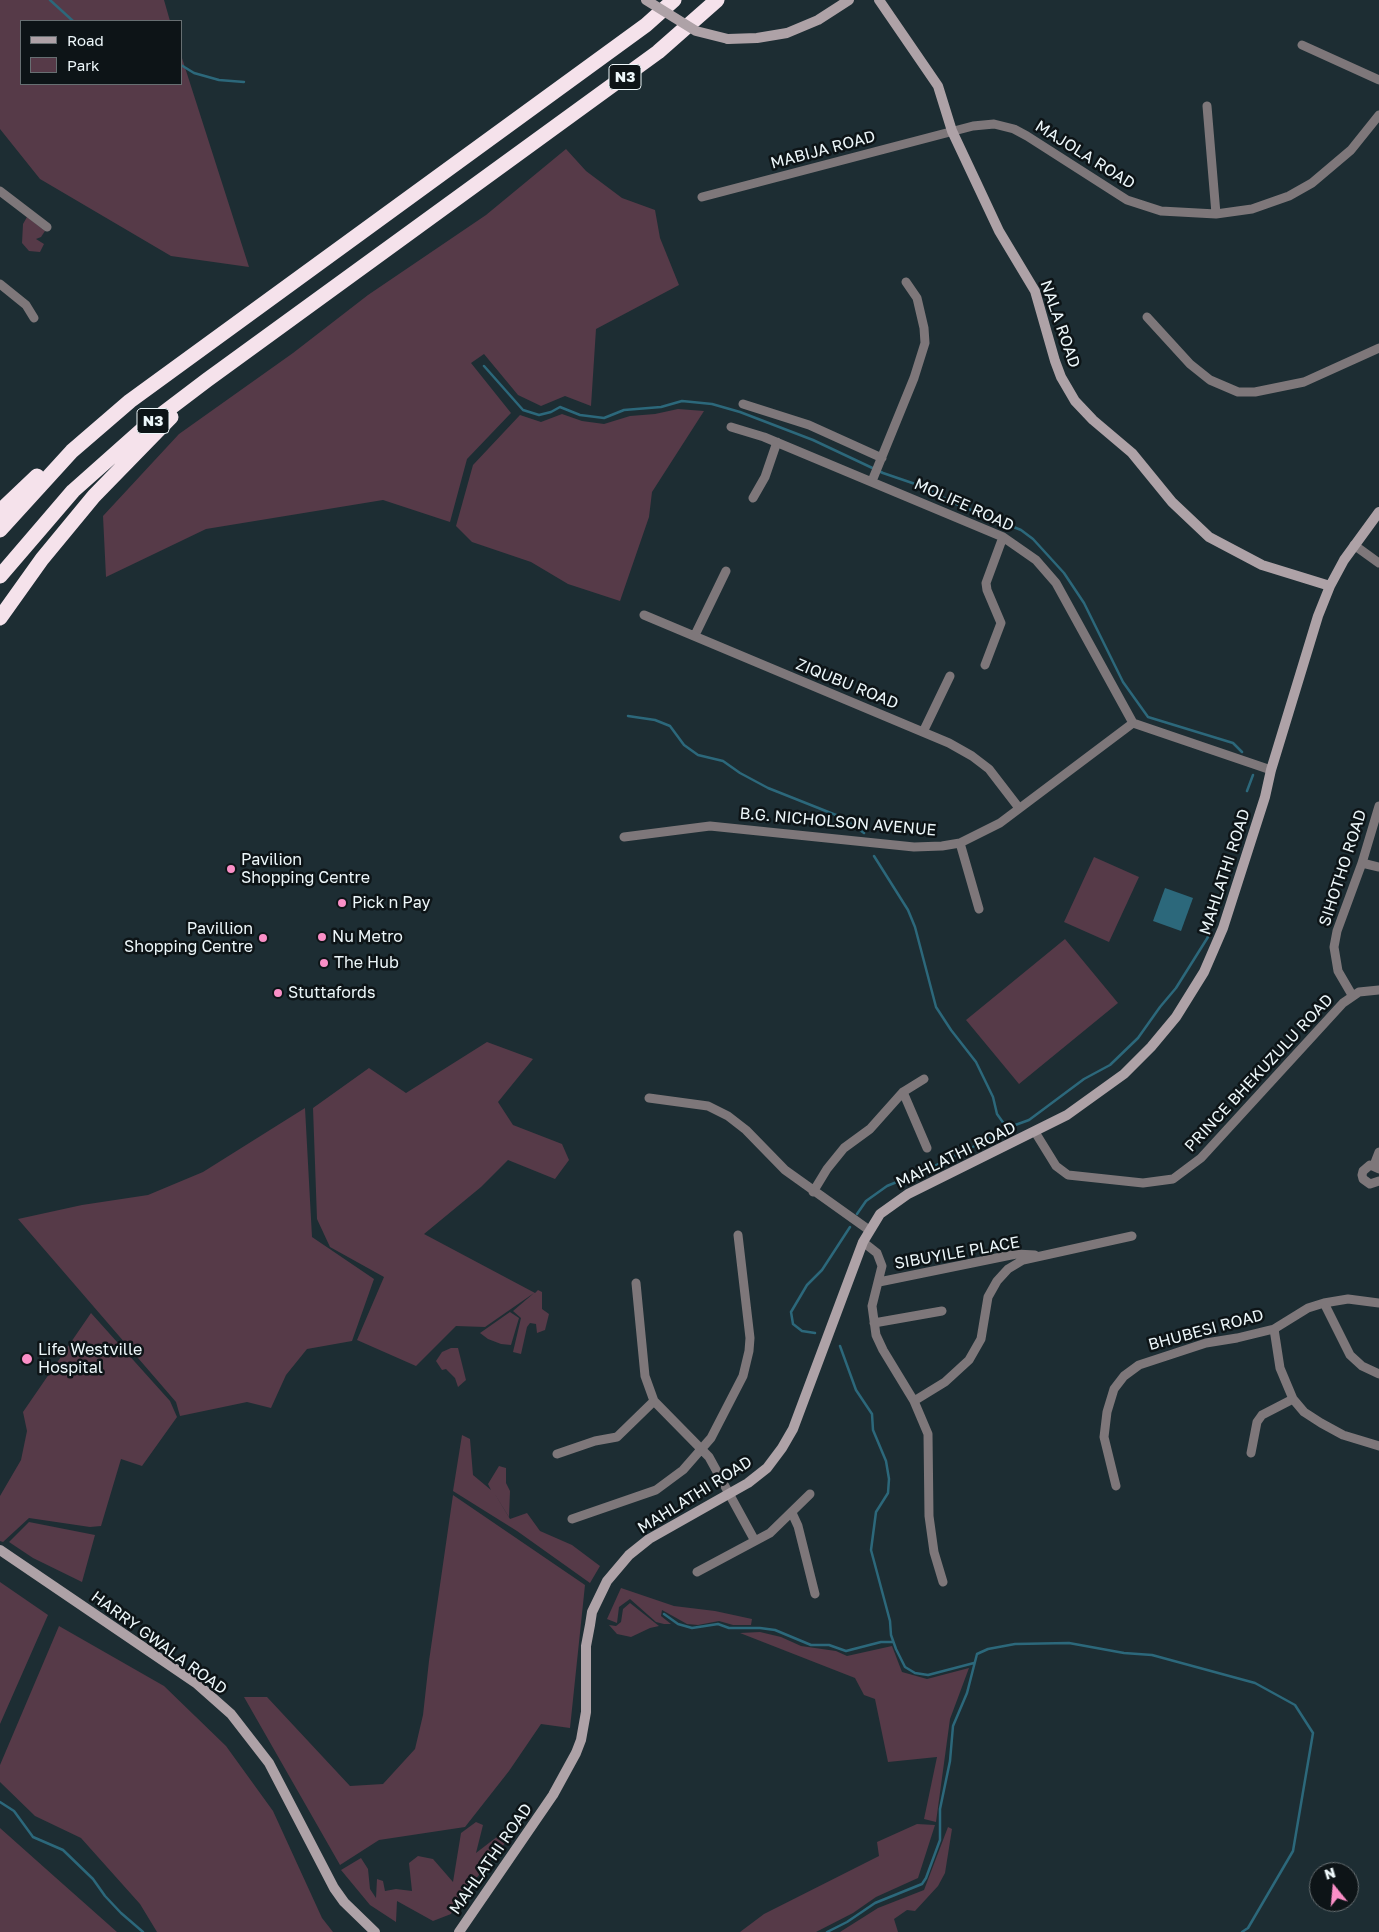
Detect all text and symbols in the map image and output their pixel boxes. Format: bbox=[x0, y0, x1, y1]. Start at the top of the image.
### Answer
legend bbox=[20, 20, 182, 85]
text: Road bbox=[67, 31, 104, 49]
text: Park bbox=[67, 56, 99, 74]
road number: N3 bbox=[609, 64, 641, 90]
street label: MAJOLA ROAD bbox=[1032, 117, 1138, 193]
street label: MABIJA ROAD bbox=[769, 127, 877, 173]
street label: NALA ROAD bbox=[1036, 278, 1084, 370]
road number: N3 bbox=[137, 408, 169, 434]
street label: MOLIFE ROAD bbox=[911, 474, 1017, 536]
street label: ZIQUBU ROAD bbox=[793, 655, 901, 713]
street label: B.G. NICHOLSON AVENUE bbox=[739, 804, 937, 840]
street label: MAHLATHI ROAD bbox=[1196, 807, 1254, 937]
street label: SIHOTHO ROAD bbox=[1315, 807, 1371, 929]
place label: Pavilion Shopping Centre bbox=[241, 850, 370, 888]
marker: Pavilion Shopping Centre bbox=[225, 863, 237, 875]
place label: Pick n Pay bbox=[352, 893, 430, 913]
marker: Pick n Pay bbox=[336, 897, 348, 909]
place label: Pavillion Shopping Centre bbox=[124, 919, 253, 957]
place label: Nu Metro bbox=[332, 927, 403, 947]
marker: Nu Metro bbox=[316, 931, 328, 943]
marker: Pavillion Shopping Centre bbox=[257, 932, 269, 944]
place label: The Hub bbox=[334, 953, 399, 973]
marker: The Hub bbox=[318, 957, 330, 969]
place label: Stuttafords bbox=[288, 983, 375, 1003]
marker: Stuttafords bbox=[272, 987, 284, 999]
street label: PRINCE BHEKUZULU ROAD bbox=[1181, 990, 1337, 1156]
street label: MAHLATHI ROAD bbox=[893, 1118, 1019, 1192]
street label: SIBUYILE PLACE bbox=[893, 1233, 1021, 1273]
street label: BHUBESI ROAD bbox=[1146, 1305, 1266, 1355]
place label: Life Westville Hospital bbox=[38, 1340, 142, 1378]
marker: Life Westville Hospital bbox=[20, 1352, 34, 1366]
street label: MAHLATHI ROAD bbox=[634, 1452, 756, 1538]
street label: HARRY GWALA ROAD bbox=[87, 1587, 231, 1699]
street label: MAHLATHI ROAD bbox=[446, 1800, 536, 1918]
north arrow bbox=[1309, 1862, 1359, 1912]
text: N bbox=[1322, 1863, 1337, 1883]

